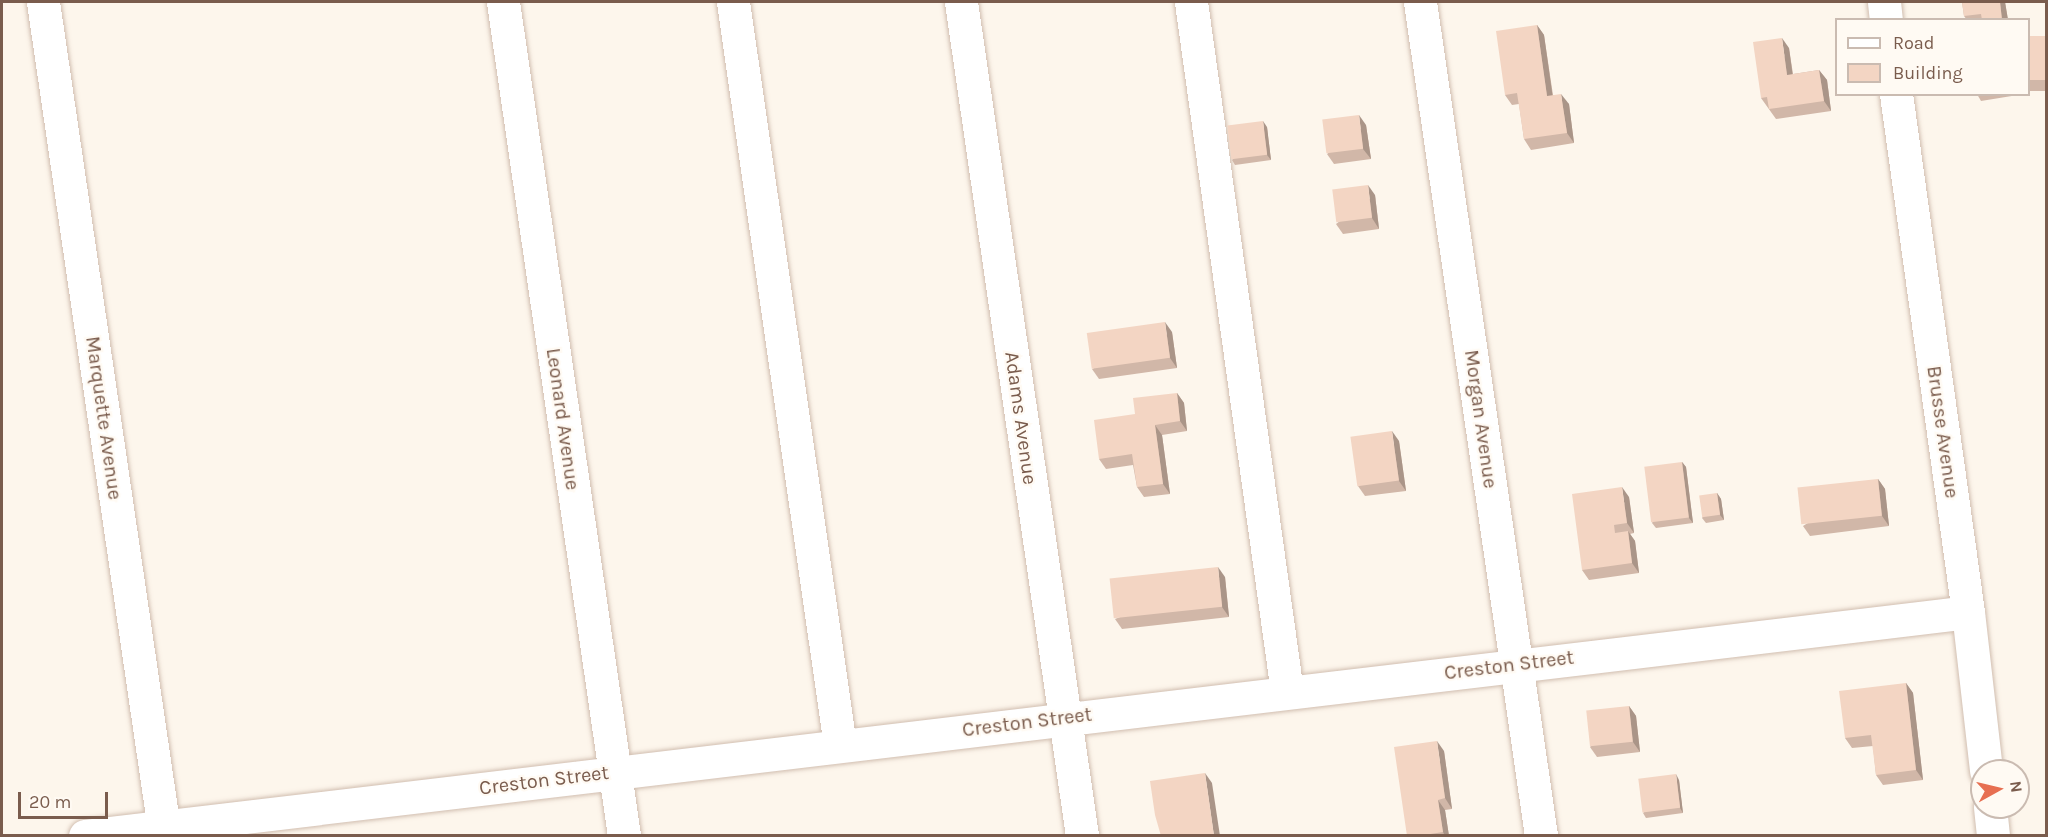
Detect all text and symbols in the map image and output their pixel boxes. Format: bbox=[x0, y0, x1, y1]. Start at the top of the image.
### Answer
legend bbox=[1835, 18, 2030, 96]
text: Road bbox=[1893, 32, 1934, 54]
text: Building bbox=[1893, 62, 1963, 84]
street label: Marquette Avenue bbox=[81, 335, 127, 501]
street label: Leonard Avenue bbox=[541, 346, 585, 492]
street label: Morgan Avenue bbox=[1459, 348, 1503, 490]
street label: Adams Avenue bbox=[1000, 350, 1042, 486]
street label: Brusse Avenue bbox=[1922, 364, 1964, 500]
street label: Creston Street bbox=[1443, 645, 1575, 685]
street label: Creston Street bbox=[961, 702, 1093, 742]
north arrow bbox=[1970, 759, 2030, 819]
street label: Creston Street bbox=[478, 760, 610, 800]
scale bar bbox=[21, 780, 111, 818]
text: N bbox=[2006, 780, 2027, 794]
text: 20 m bbox=[29, 791, 71, 813]

